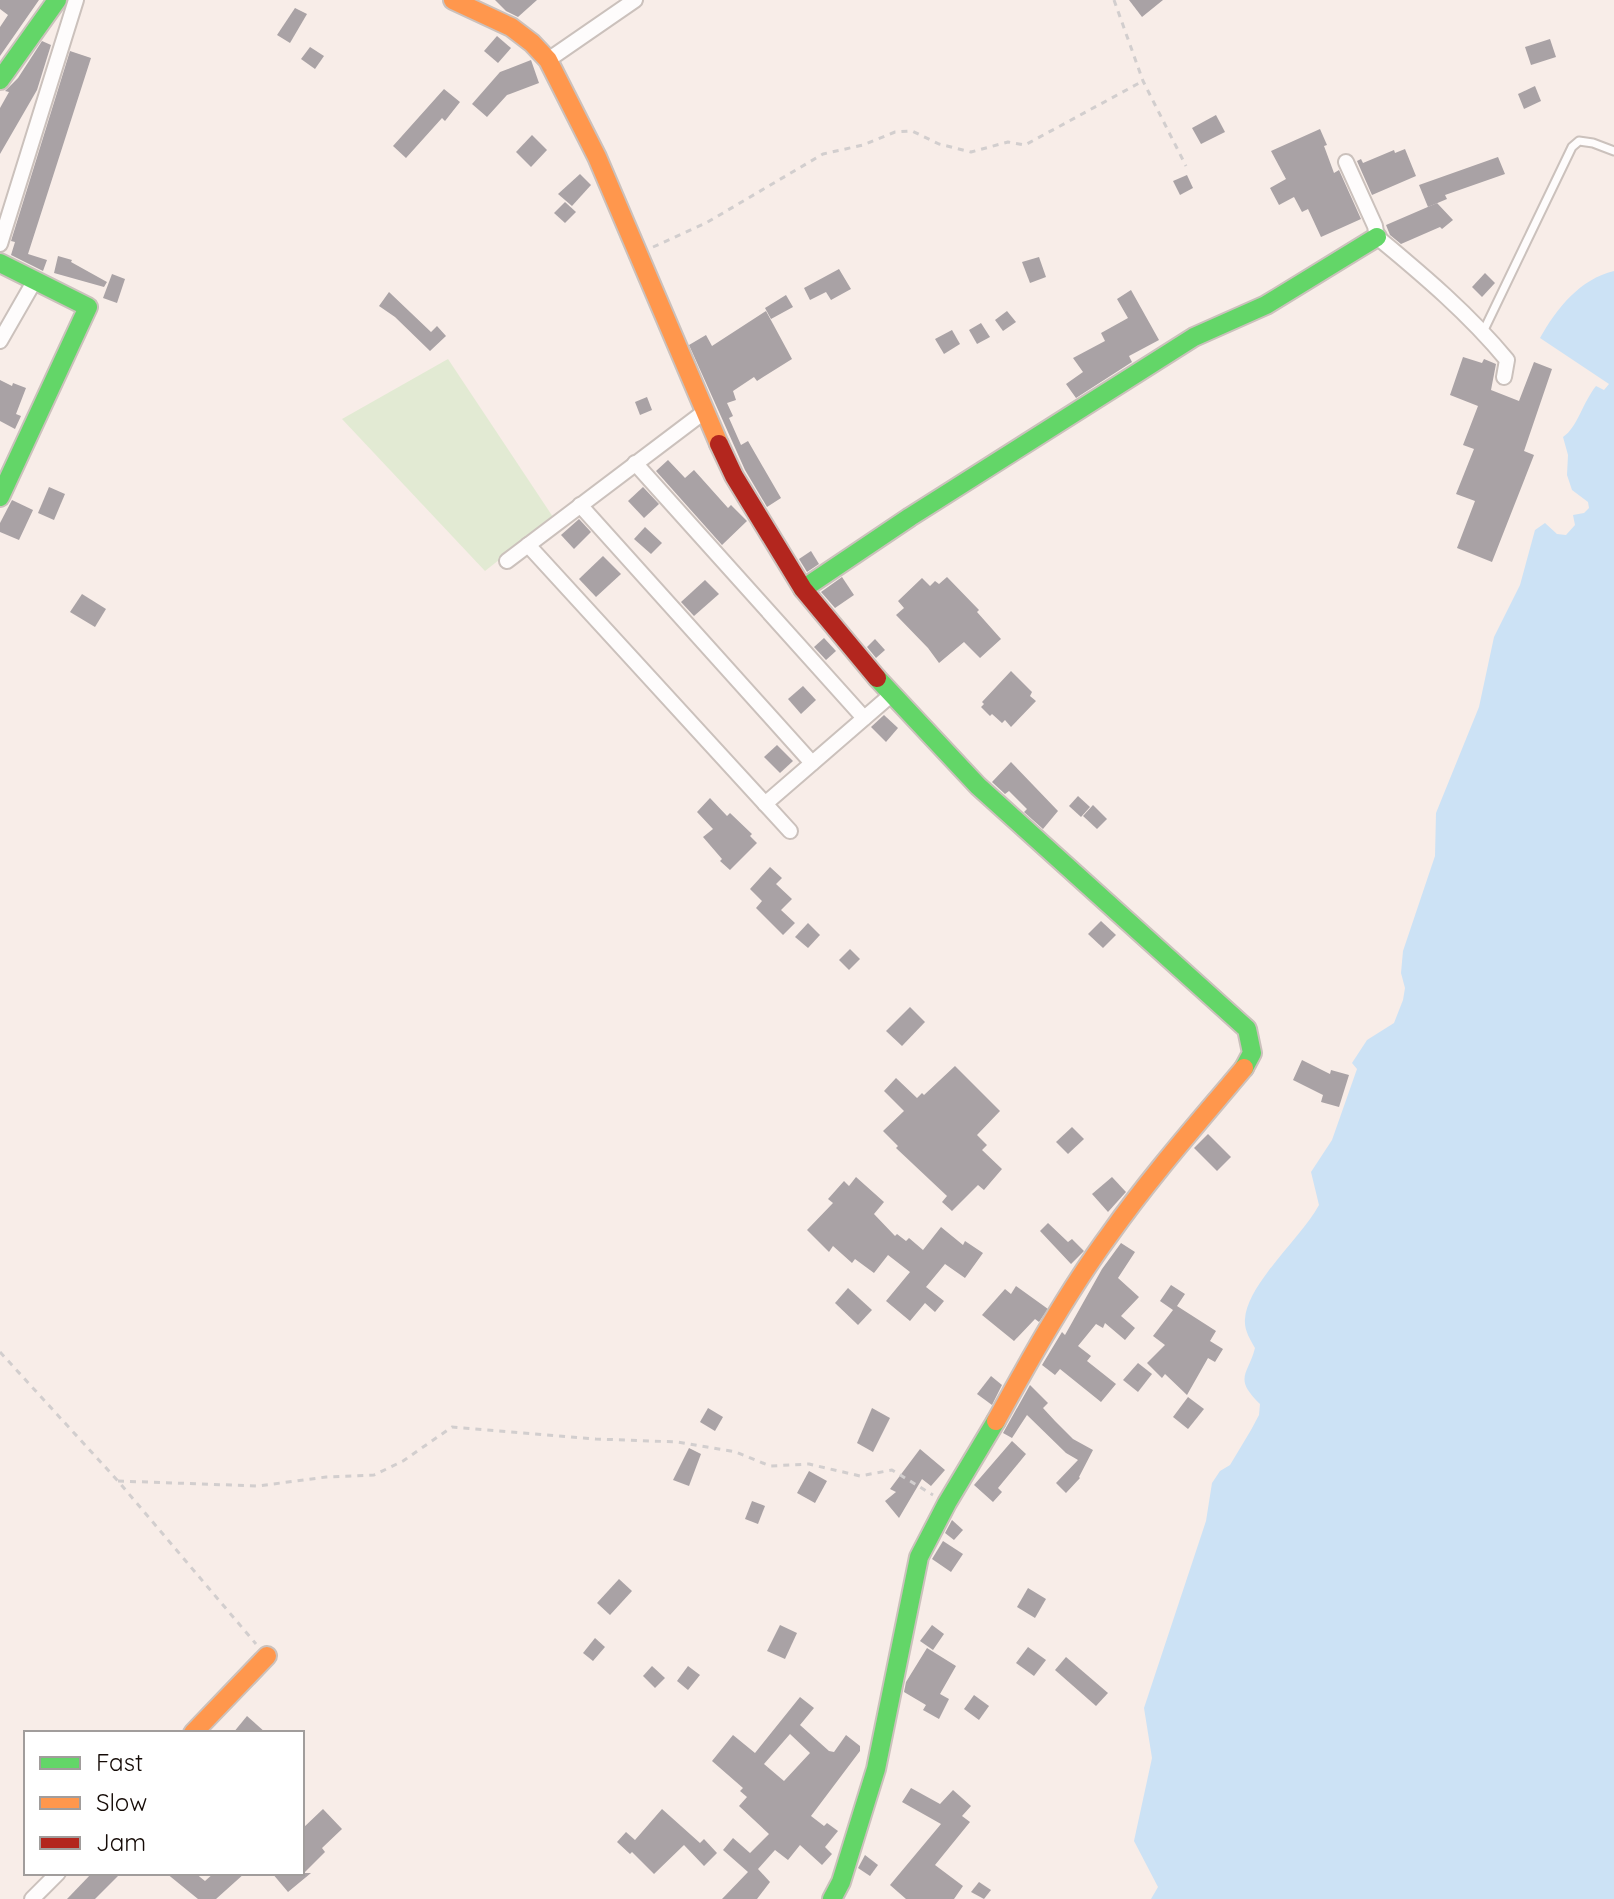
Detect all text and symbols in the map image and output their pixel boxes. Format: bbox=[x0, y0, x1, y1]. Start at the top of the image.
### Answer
legend bbox=[24, 1731, 304, 1875]
text: Fast bbox=[96, 1747, 143, 1777]
text: Slow bbox=[96, 1787, 147, 1817]
text: Jam bbox=[96, 1827, 146, 1857]

